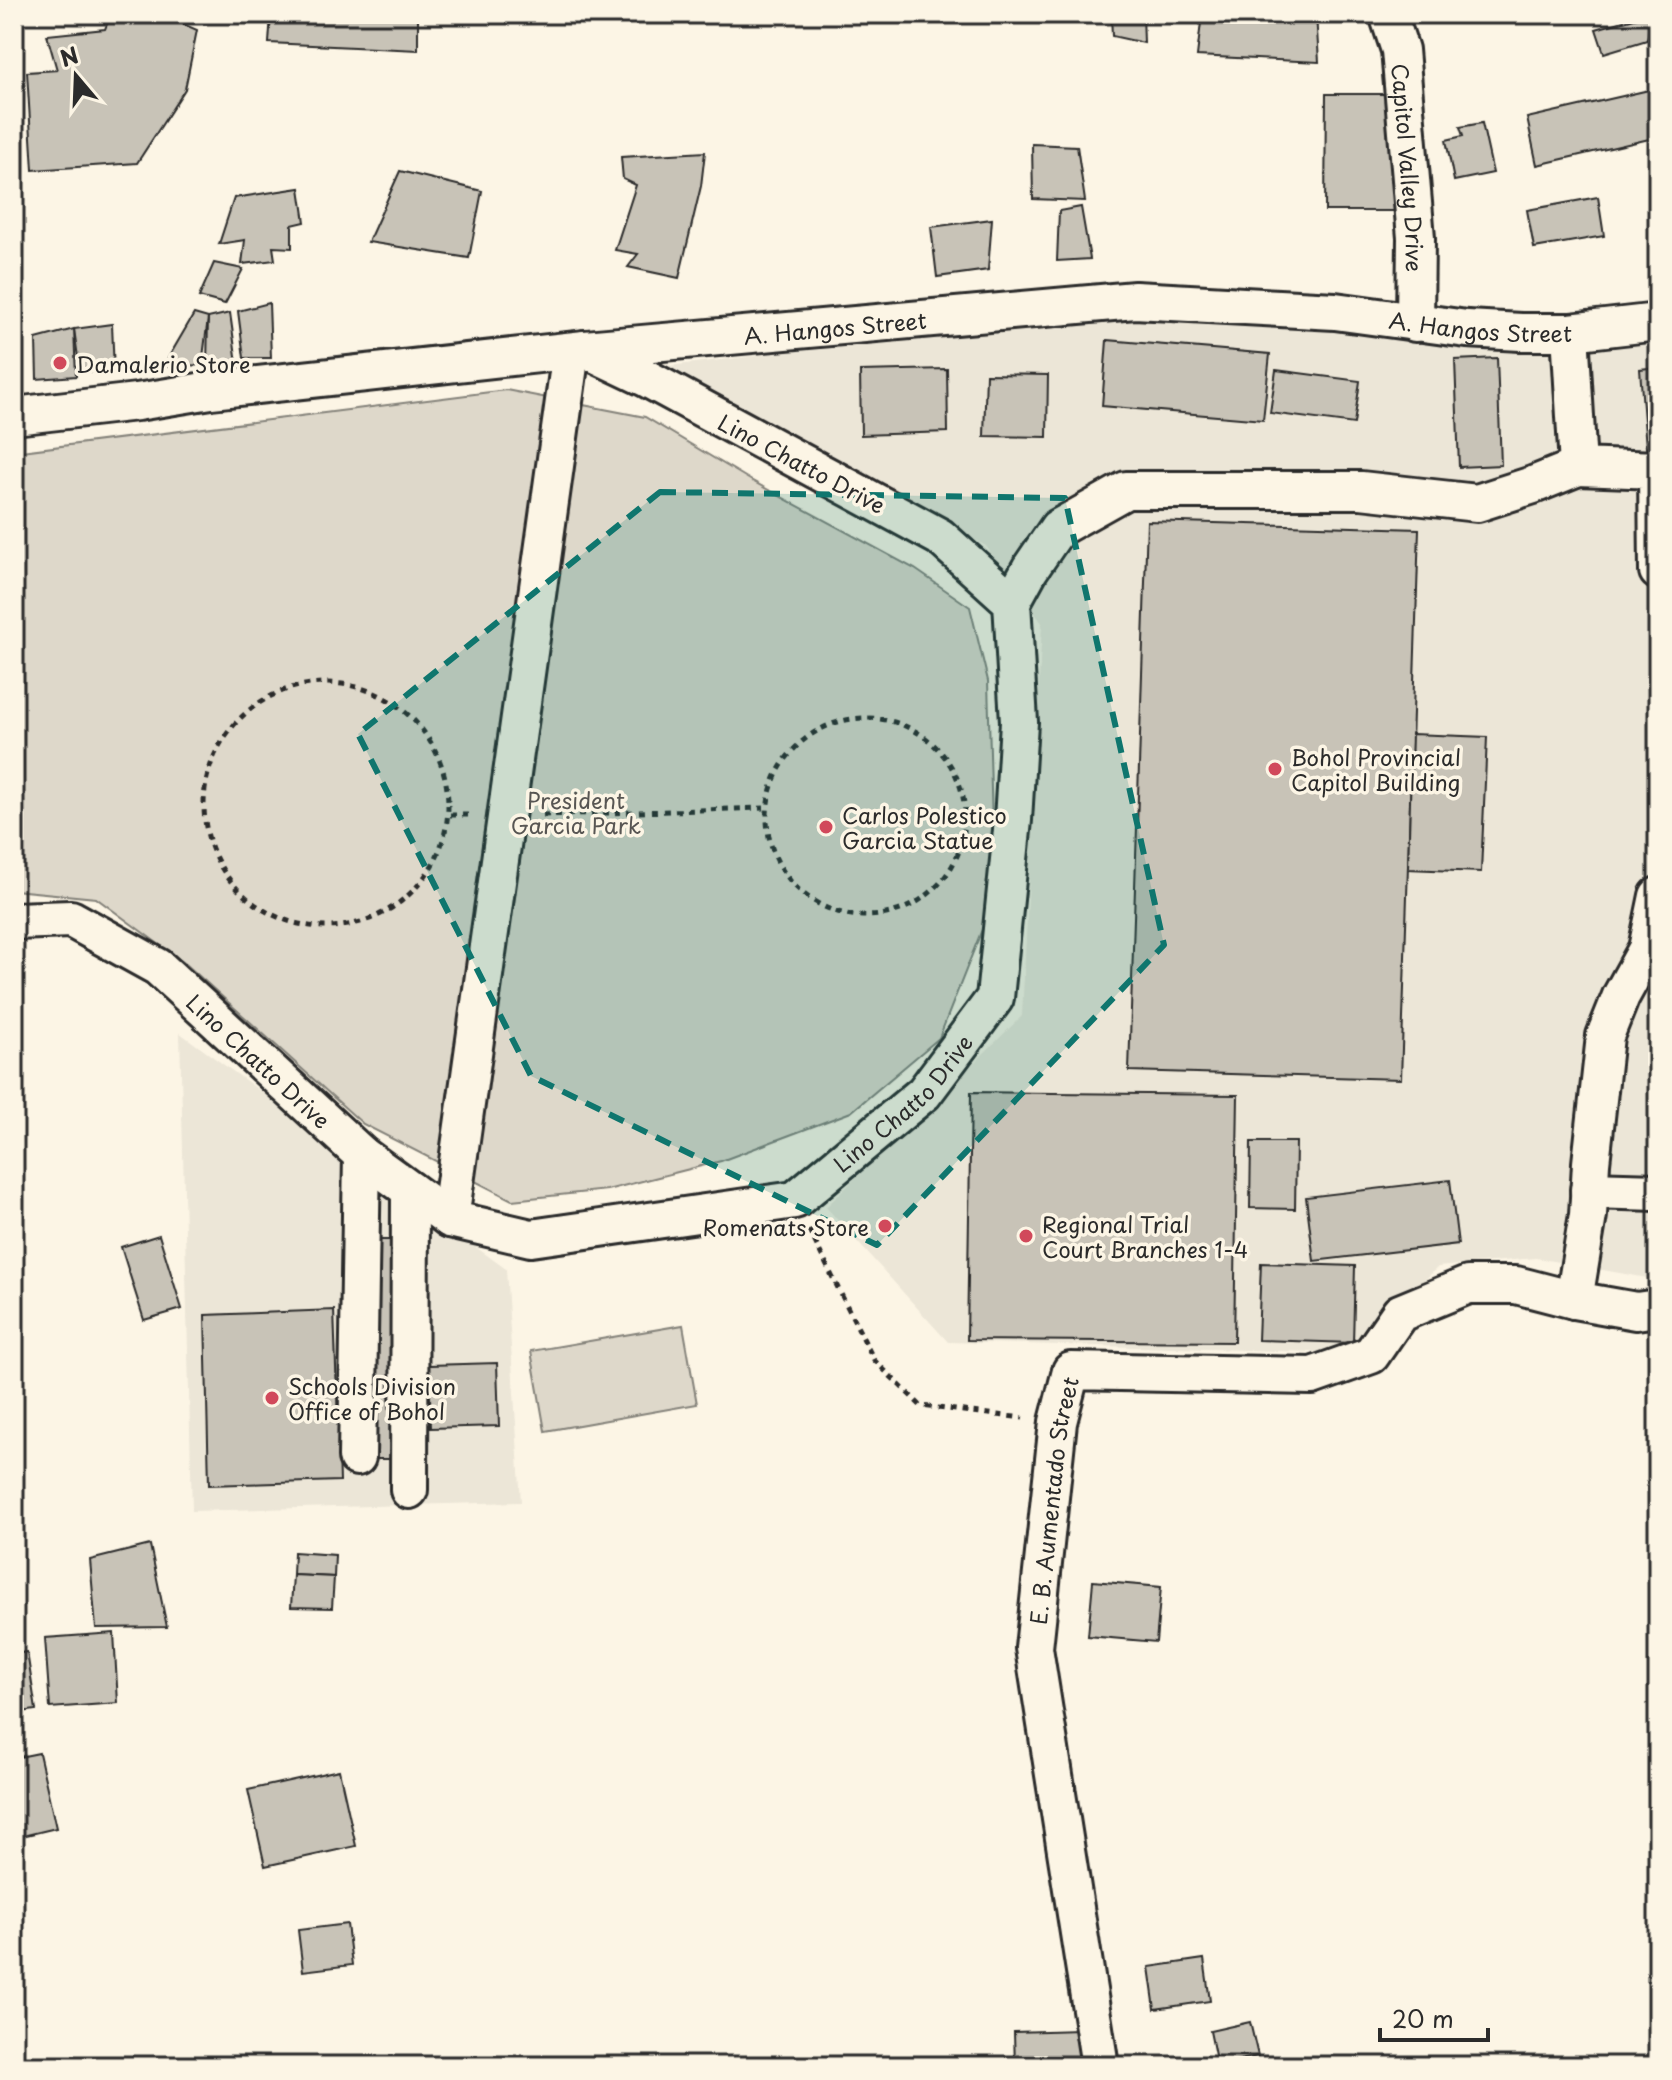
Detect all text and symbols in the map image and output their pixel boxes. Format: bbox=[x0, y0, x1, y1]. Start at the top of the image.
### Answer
north arrow bbox=[36, 36, 116, 116]
text: N bbox=[55, 37, 83, 74]
street label: Capitol Valley Drive bbox=[1385, 62, 1433, 272]
street label: A. Hangos Street bbox=[742, 302, 928, 351]
street label: A. Hangos Street bbox=[1387, 302, 1572, 349]
place label: Damalerio Store bbox=[76, 347, 251, 380]
marker: Damalerio Store bbox=[51, 354, 69, 372]
street label: Lino Chatto Drive bbox=[713, 405, 891, 521]
place label: Bohol Provincial Capitol Building bbox=[1291, 740, 1461, 798]
marker: Bohol Provincial Capitol Building bbox=[1266, 760, 1284, 778]
park label: President Garcia Park bbox=[511, 783, 641, 841]
place label: Carlos Polestico Garcia Statue bbox=[842, 798, 1007, 856]
marker: Carlos Polestico Garcia Statue bbox=[817, 818, 835, 836]
street label: Lino Chatto Drive bbox=[180, 985, 338, 1135]
street label: Lino Chatto Drive bbox=[825, 1027, 979, 1179]
place label: Regional Trial Court Branches 1-4 bbox=[1042, 1207, 1248, 1265]
place label: Romenats Store bbox=[703, 1210, 869, 1243]
marker: Romenats Store bbox=[876, 1217, 894, 1235]
marker: Regional Trial Court Branches 1-4 bbox=[1017, 1227, 1035, 1245]
place label: Schools Division Office of Bohol bbox=[288, 1369, 456, 1427]
street label: E. B. Aumentado Street bbox=[1020, 1372, 1086, 1626]
marker: Schools Division Office of Bohol bbox=[263, 1389, 281, 1407]
scale bar bbox=[1380, 1992, 1488, 2042]
text: 20 m bbox=[1392, 2000, 1454, 2036]

